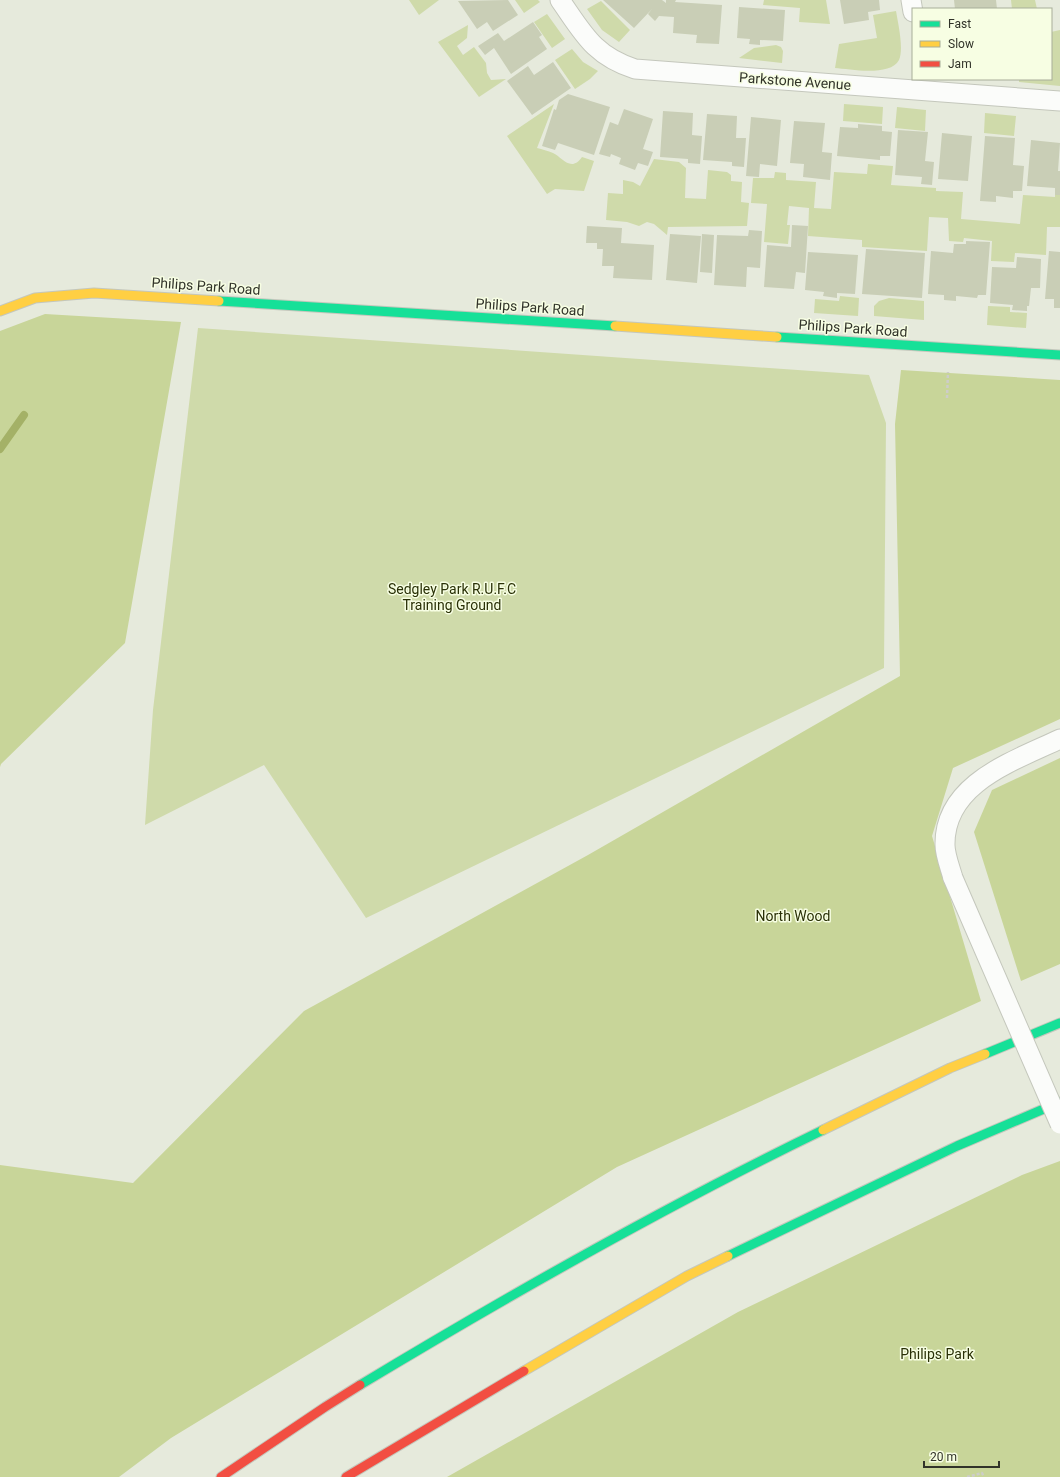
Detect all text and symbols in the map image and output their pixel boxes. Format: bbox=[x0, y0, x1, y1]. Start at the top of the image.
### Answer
legend bbox=[912, 8, 1052, 80]
text: Fast bbox=[948, 17, 971, 31]
text: Slow bbox=[948, 37, 974, 51]
text: Jam bbox=[948, 57, 972, 71]
street label: Parkstone Avenue bbox=[738, 69, 852, 93]
street label: Philips Park Road bbox=[151, 274, 261, 298]
street label: Philips Park Road bbox=[475, 295, 585, 319]
street label: Philips Park Road bbox=[798, 316, 908, 340]
park label: Sedgley Park R.U.F.C Training Ground bbox=[388, 581, 516, 613]
park label: North Wood bbox=[756, 908, 830, 924]
park label: Philips Park bbox=[900, 1346, 975, 1362]
scale bar bbox=[924, 1443, 999, 1469]
text: 20 m bbox=[930, 1450, 957, 1464]

